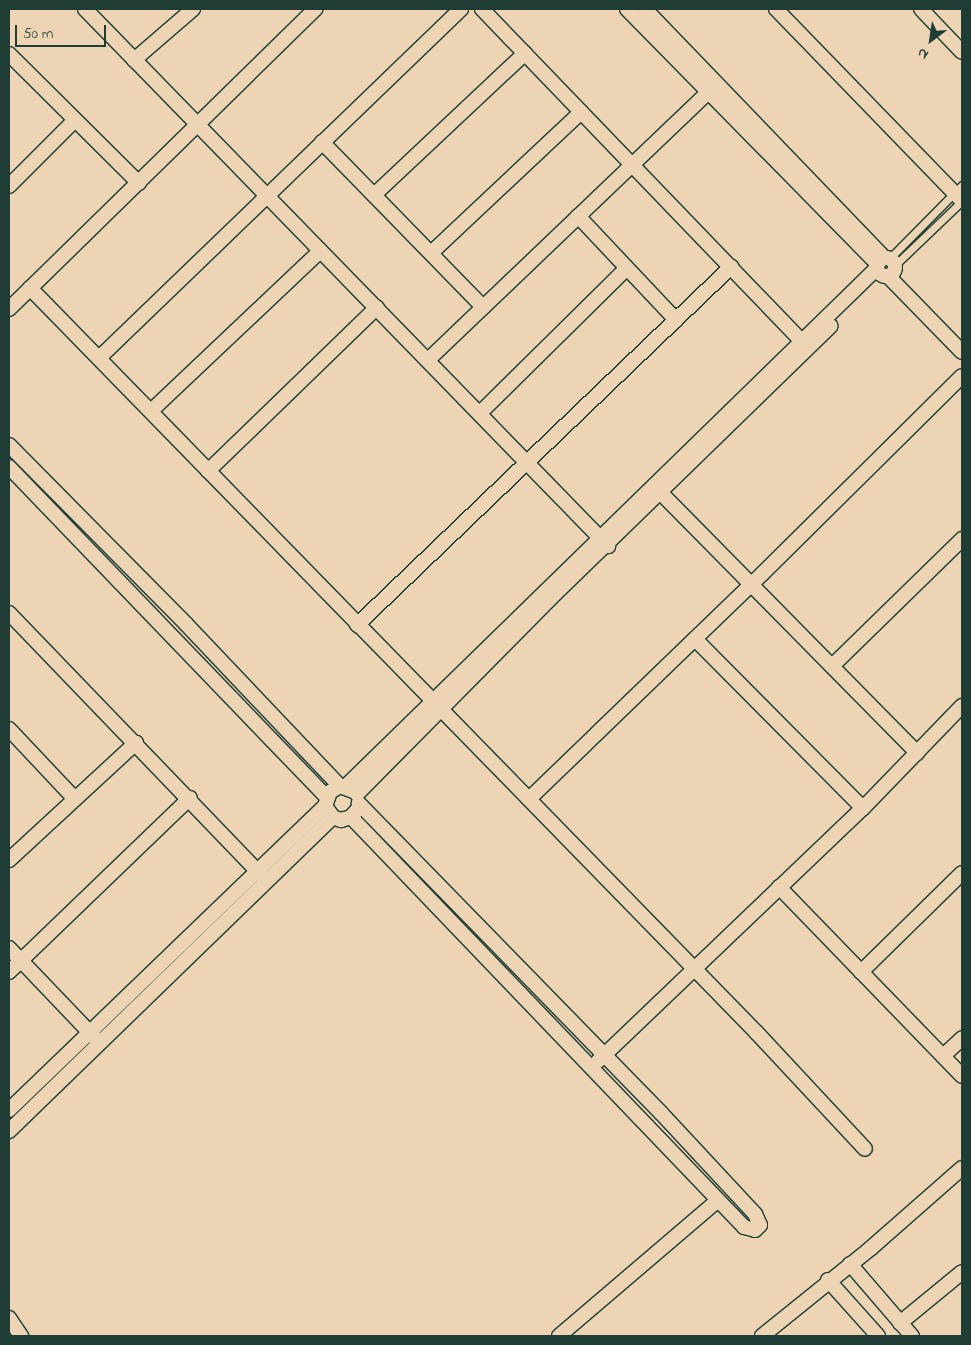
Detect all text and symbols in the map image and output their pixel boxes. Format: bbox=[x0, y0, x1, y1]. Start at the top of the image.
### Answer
scale bar bbox=[18, 15, 109, 47]
north arrow bbox=[906, 15, 956, 65]
text: 50 m bbox=[23, 23, 53, 45]
text: N bbox=[914, 42, 932, 65]

